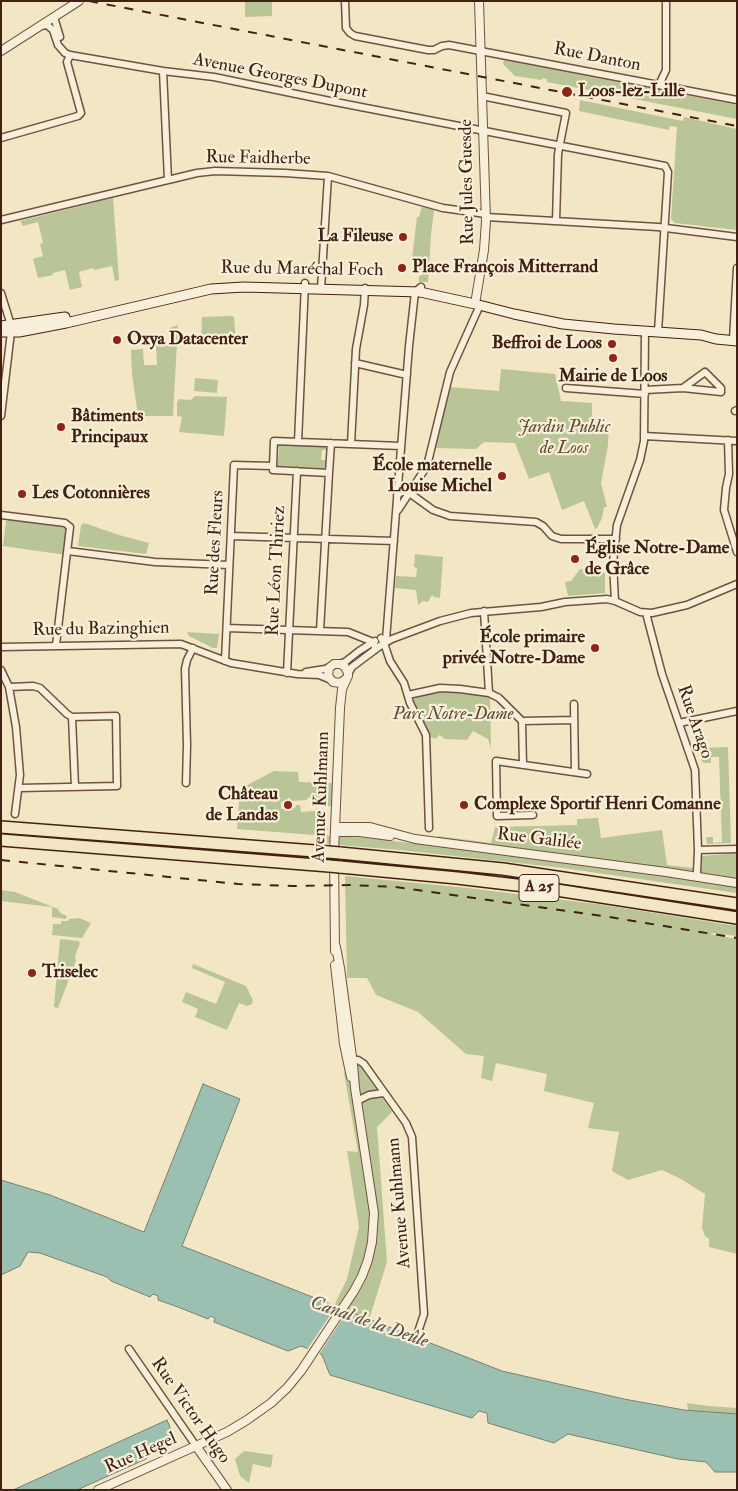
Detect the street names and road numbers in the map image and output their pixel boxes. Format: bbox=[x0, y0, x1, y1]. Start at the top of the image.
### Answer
street label: Rue Danton bbox=[552, 39, 642, 77]
street label: Avenue Georges Dupont bbox=[191, 50, 369, 104]
street label: Rue Jules Guesde bbox=[456, 119, 480, 245]
street label: Rue Faidherbe bbox=[205, 147, 311, 171]
street label: Rue du Maréchal Foch bbox=[220, 258, 384, 282]
street label: Rue des Fleurs bbox=[202, 490, 230, 596]
street label: Rue Léon Thiriez bbox=[263, 505, 291, 637]
street label: Rue du Bazinghien bbox=[32, 618, 170, 642]
street label: Rue Arago bbox=[671, 682, 717, 762]
street label: Avenue Kuhlmann bbox=[309, 731, 335, 863]
street label: Rue Galilée bbox=[496, 824, 582, 856]
road number: A 25 bbox=[519, 874, 559, 901]
street label: Avenue Kuhlmann bbox=[384, 1137, 416, 1269]
street label: Rue Victor Hugo bbox=[146, 1354, 234, 1468]
street label: Rue Hegel bbox=[102, 1429, 180, 1479]

